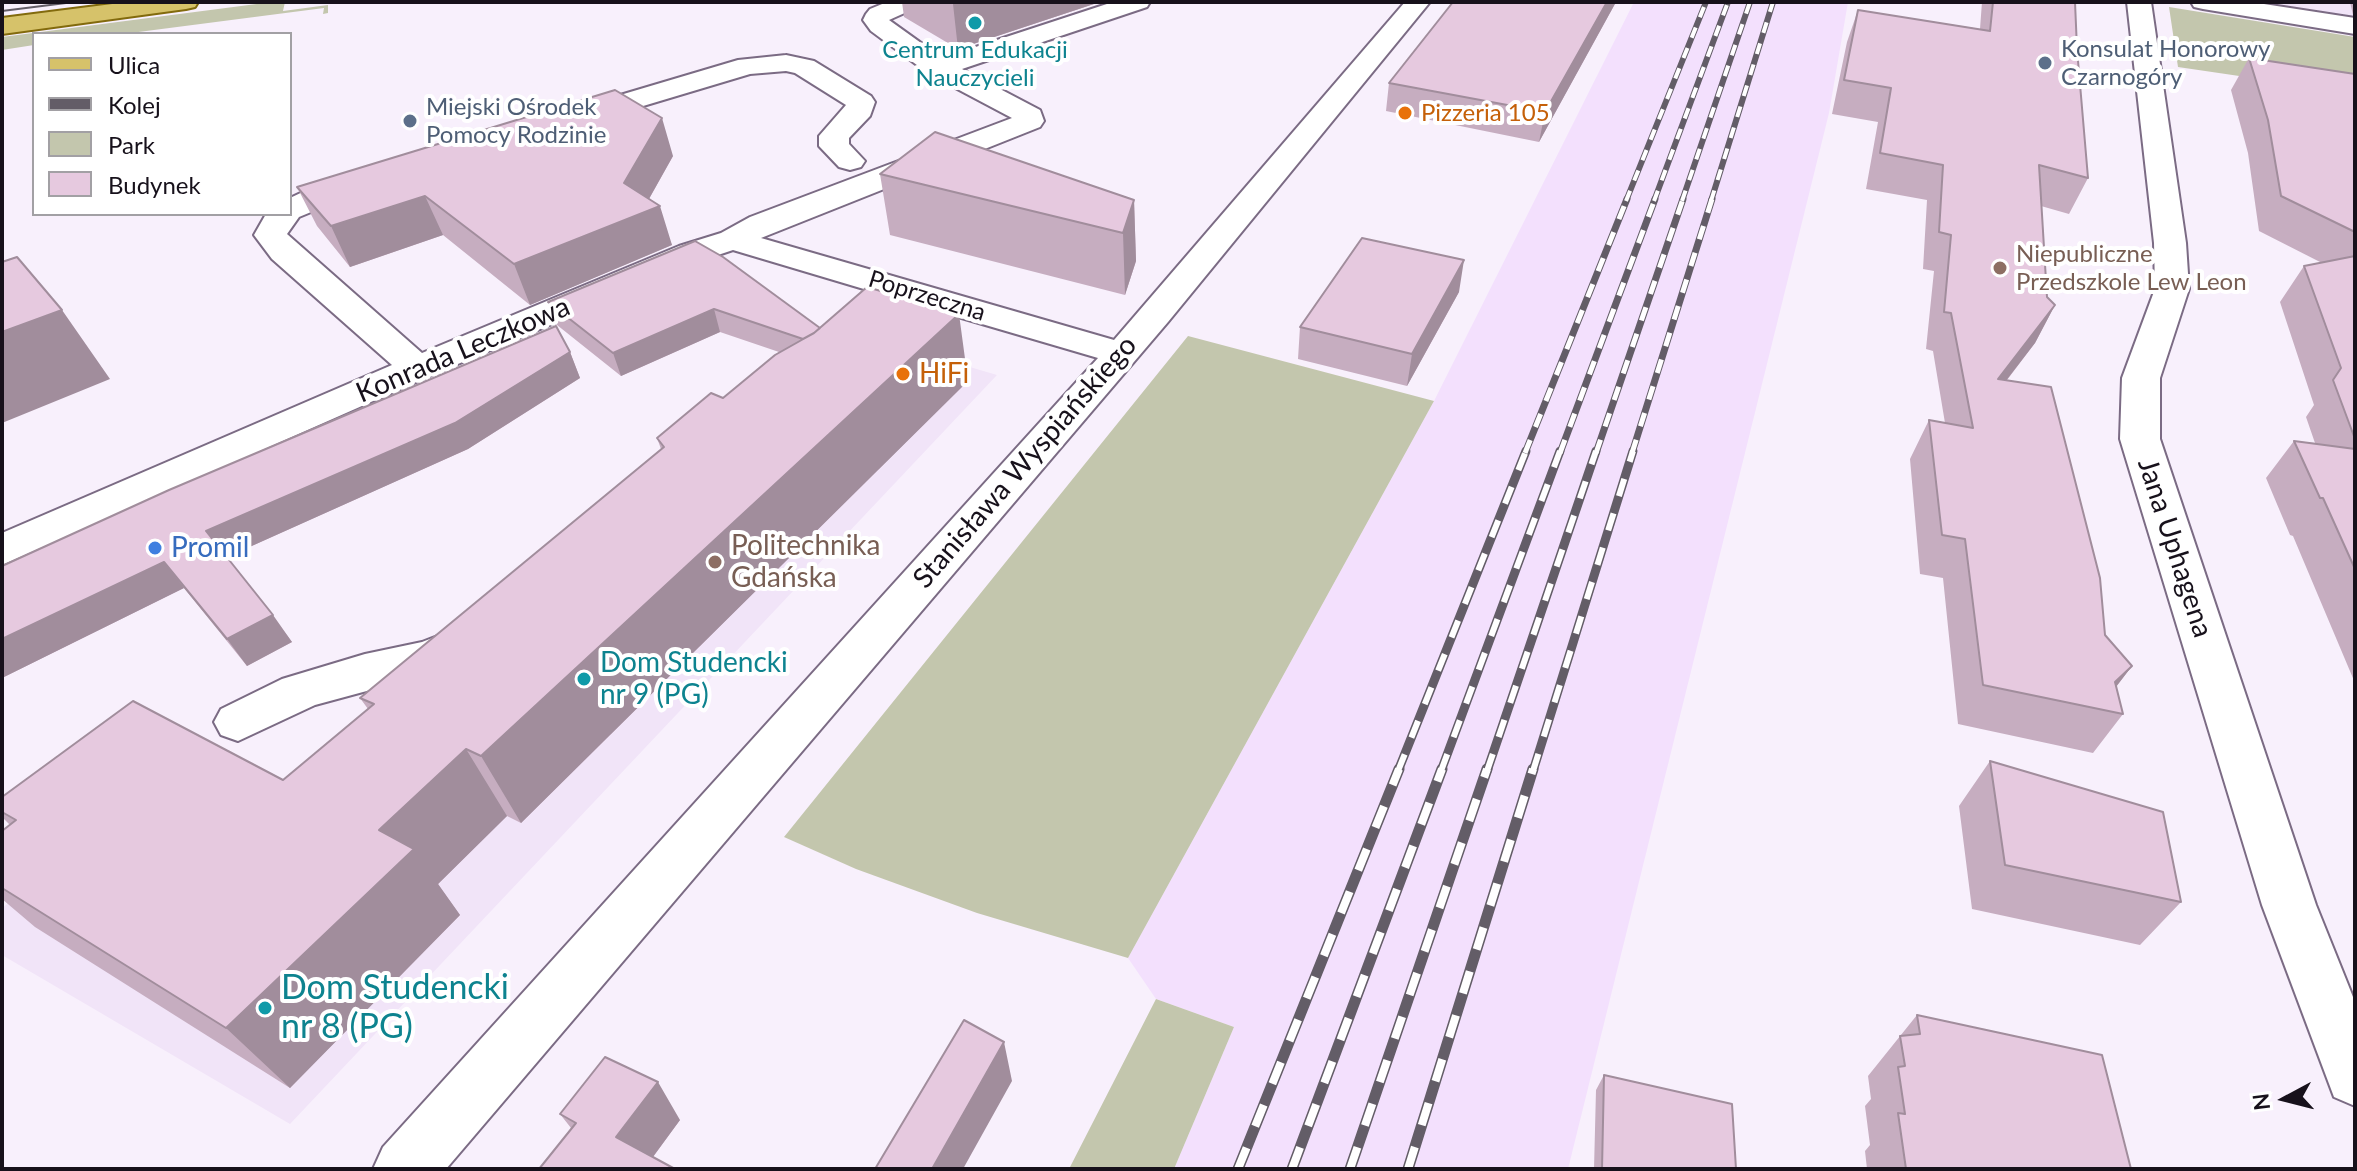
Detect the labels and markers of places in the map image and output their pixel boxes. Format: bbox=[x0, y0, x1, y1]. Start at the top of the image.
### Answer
marker: Centrum Edukacji Nauczycieli bbox=[966, 14, 984, 32]
place label: Konsulat Honorowy Czarnogóry bbox=[2061, 35, 2270, 91]
place label: Centrum Edukacji Nauczycieli bbox=[882, 36, 1068, 92]
marker: Konsulat Honorowy Czarnogóry bbox=[2036, 54, 2054, 72]
place label: Miejski Ośrodek Pomocy Rodzinie bbox=[426, 93, 606, 149]
place label: Pizzeria 105 bbox=[1421, 99, 1550, 127]
marker: Pizzeria 105 bbox=[1396, 104, 1414, 122]
marker: Miejski Ośrodek Pomocy Rodzinie bbox=[401, 112, 419, 130]
place label: Niepubliczne Przedszkole Lew Leon bbox=[2016, 240, 2247, 296]
marker: Niepubliczne Przedszkole Lew Leon bbox=[1991, 259, 2009, 277]
place label: HiFi bbox=[919, 357, 969, 391]
marker: HiFi bbox=[894, 365, 912, 383]
place label: Politechnika Gdańska bbox=[731, 529, 881, 595]
place label: Promil bbox=[171, 531, 249, 565]
marker: Promil bbox=[146, 539, 164, 557]
marker: Politechnika Gdańska bbox=[706, 553, 724, 571]
place label: Dom Studencki nr 9 (PG) bbox=[600, 646, 788, 712]
marker: Dom Studencki nr 9 (PG) bbox=[575, 670, 593, 688]
place label: Dom Studencki nr 8 (PG) bbox=[281, 968, 509, 1048]
marker: Dom Studencki nr 8 (PG) bbox=[256, 999, 274, 1017]

